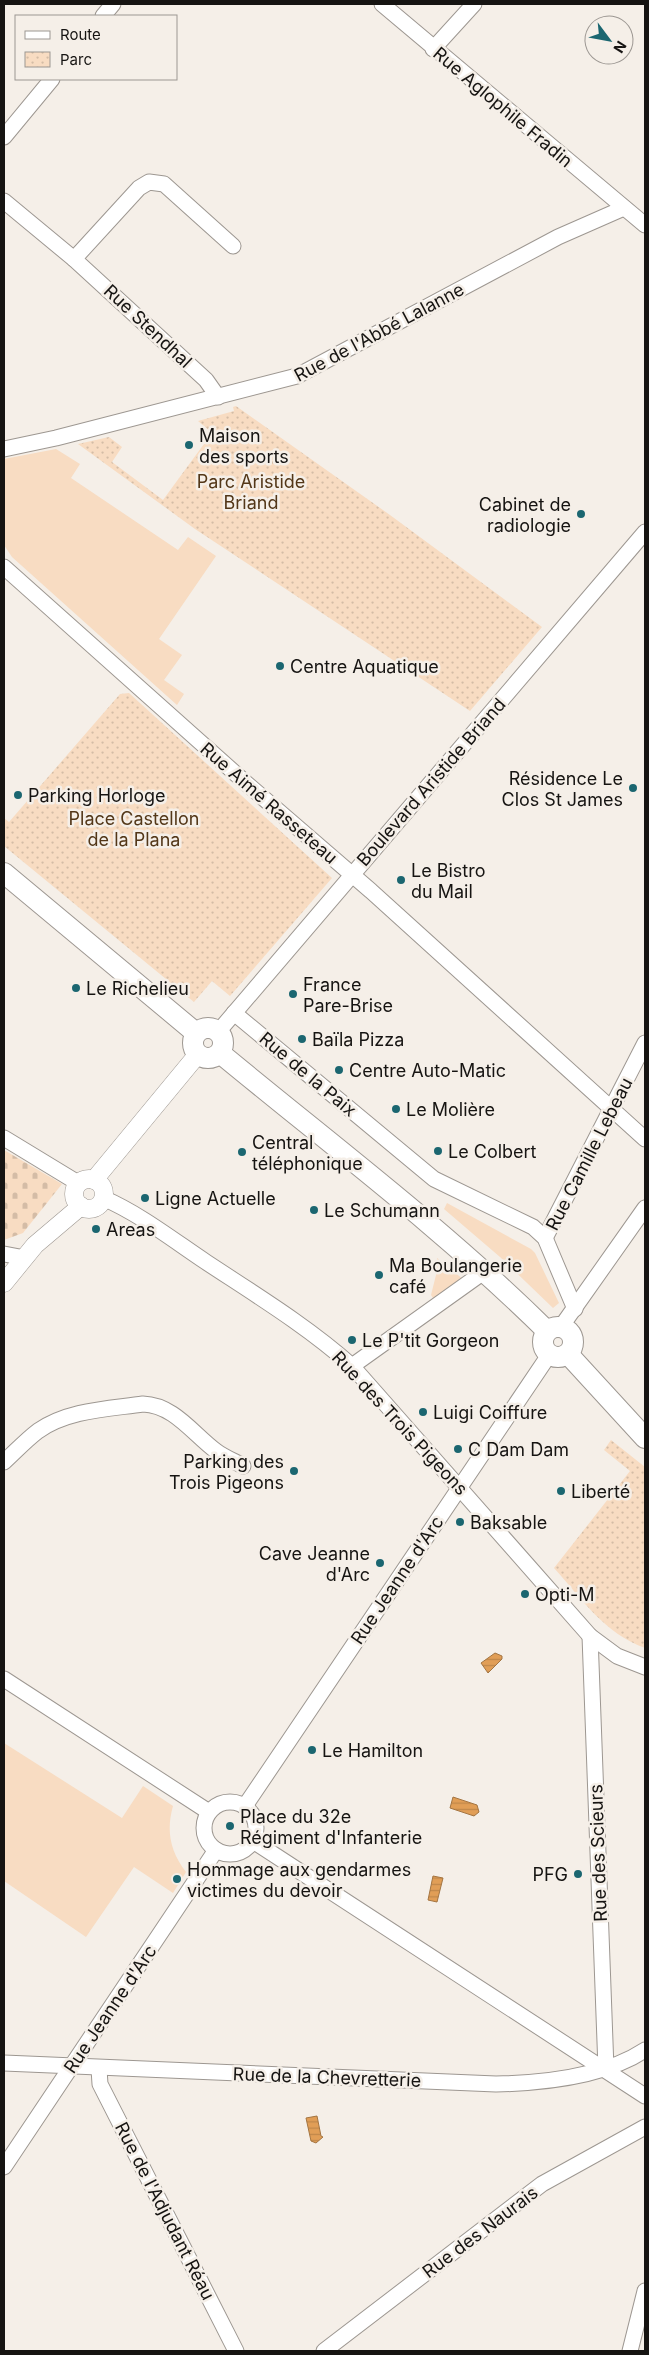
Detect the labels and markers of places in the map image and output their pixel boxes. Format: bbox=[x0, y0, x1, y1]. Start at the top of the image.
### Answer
place label: Maison des sports bbox=[199, 425, 289, 467]
marker: Maison des sports bbox=[183, 439, 195, 451]
place label: Cabinet de radiologie bbox=[479, 494, 571, 536]
marker: Cabinet de radiologie bbox=[575, 508, 587, 520]
place label: Centre Aquatique bbox=[290, 656, 439, 677]
marker: Centre Aquatique bbox=[274, 660, 286, 672]
place label: Résidence Le Clos St James bbox=[501, 768, 623, 810]
marker: Résidence Le Clos St James bbox=[627, 782, 639, 794]
place label: Parking Horloge bbox=[28, 785, 166, 806]
marker: Parking Horloge bbox=[12, 789, 24, 801]
place label: Le Bistro du Mail bbox=[411, 860, 486, 902]
marker: Le Bistro du Mail bbox=[395, 874, 407, 886]
place label: France Pare-Brise bbox=[303, 974, 393, 1016]
place label: Le Richelieu bbox=[86, 978, 189, 999]
marker: Le Richelieu bbox=[70, 982, 82, 994]
marker: France Pare-Brise bbox=[287, 988, 299, 1000]
place label: Baïla Pizza bbox=[312, 1029, 404, 1050]
marker: Baïla Pizza bbox=[296, 1033, 308, 1045]
place label: Centre Auto-Matic bbox=[349, 1060, 506, 1081]
marker: Centre Auto-Matic bbox=[333, 1064, 345, 1076]
place label: Le Molière bbox=[406, 1099, 495, 1120]
marker: Le Molière bbox=[390, 1103, 402, 1115]
place label: Central téléphonique bbox=[252, 1132, 363, 1174]
place label: Le Colbert bbox=[448, 1141, 537, 1162]
marker: Le Colbert bbox=[432, 1145, 444, 1157]
marker: Central téléphonique bbox=[236, 1146, 248, 1158]
place label: Ligne Actuelle bbox=[155, 1188, 276, 1209]
marker: Ligne Actuelle bbox=[139, 1192, 151, 1204]
place label: Le Schumann bbox=[324, 1200, 440, 1221]
marker: Le Schumann bbox=[308, 1204, 320, 1216]
place label: Areas bbox=[106, 1219, 155, 1240]
marker: Areas bbox=[90, 1223, 102, 1235]
place label: Ma Boulangerie café bbox=[389, 1255, 522, 1297]
marker: Ma Boulangerie café bbox=[373, 1269, 385, 1281]
place label: Le P'tit Gorgeon bbox=[362, 1330, 500, 1351]
marker: Le P'tit Gorgeon bbox=[346, 1334, 358, 1346]
place label: Luigi Coiffure bbox=[433, 1402, 547, 1423]
marker: Luigi Coiffure bbox=[417, 1406, 429, 1418]
place label: C Dam Dam bbox=[468, 1439, 569, 1460]
marker: C Dam Dam bbox=[452, 1443, 464, 1455]
place label: Parking des Trois Pigeons bbox=[169, 1451, 284, 1493]
marker: Parking des Trois Pigeons bbox=[288, 1465, 300, 1477]
place label: Liberté bbox=[571, 1481, 630, 1502]
marker: Liberté bbox=[555, 1485, 567, 1497]
place label: Baksable bbox=[470, 1512, 547, 1533]
marker: Baksable bbox=[454, 1516, 466, 1528]
place label: Cave Jeanne d'Arc bbox=[259, 1543, 370, 1585]
marker: Cave Jeanne d'Arc bbox=[374, 1557, 386, 1569]
place label: Opti-M bbox=[535, 1584, 595, 1605]
marker: Opti-M bbox=[519, 1588, 531, 1600]
place label: Le Hamilton bbox=[322, 1740, 423, 1761]
marker: Le Hamilton bbox=[306, 1744, 318, 1756]
place label: Place du 32e Régiment d'Infanterie bbox=[240, 1806, 422, 1848]
marker: Place du 32e Régiment d'Infanterie bbox=[224, 1820, 236, 1832]
place label: Hommage aux gendarmes victimes du devoir bbox=[187, 1859, 411, 1901]
place label: PFG bbox=[532, 1864, 568, 1885]
marker: PFG bbox=[572, 1868, 584, 1880]
marker: Hommage aux gendarmes victimes du devoir bbox=[171, 1873, 183, 1885]

